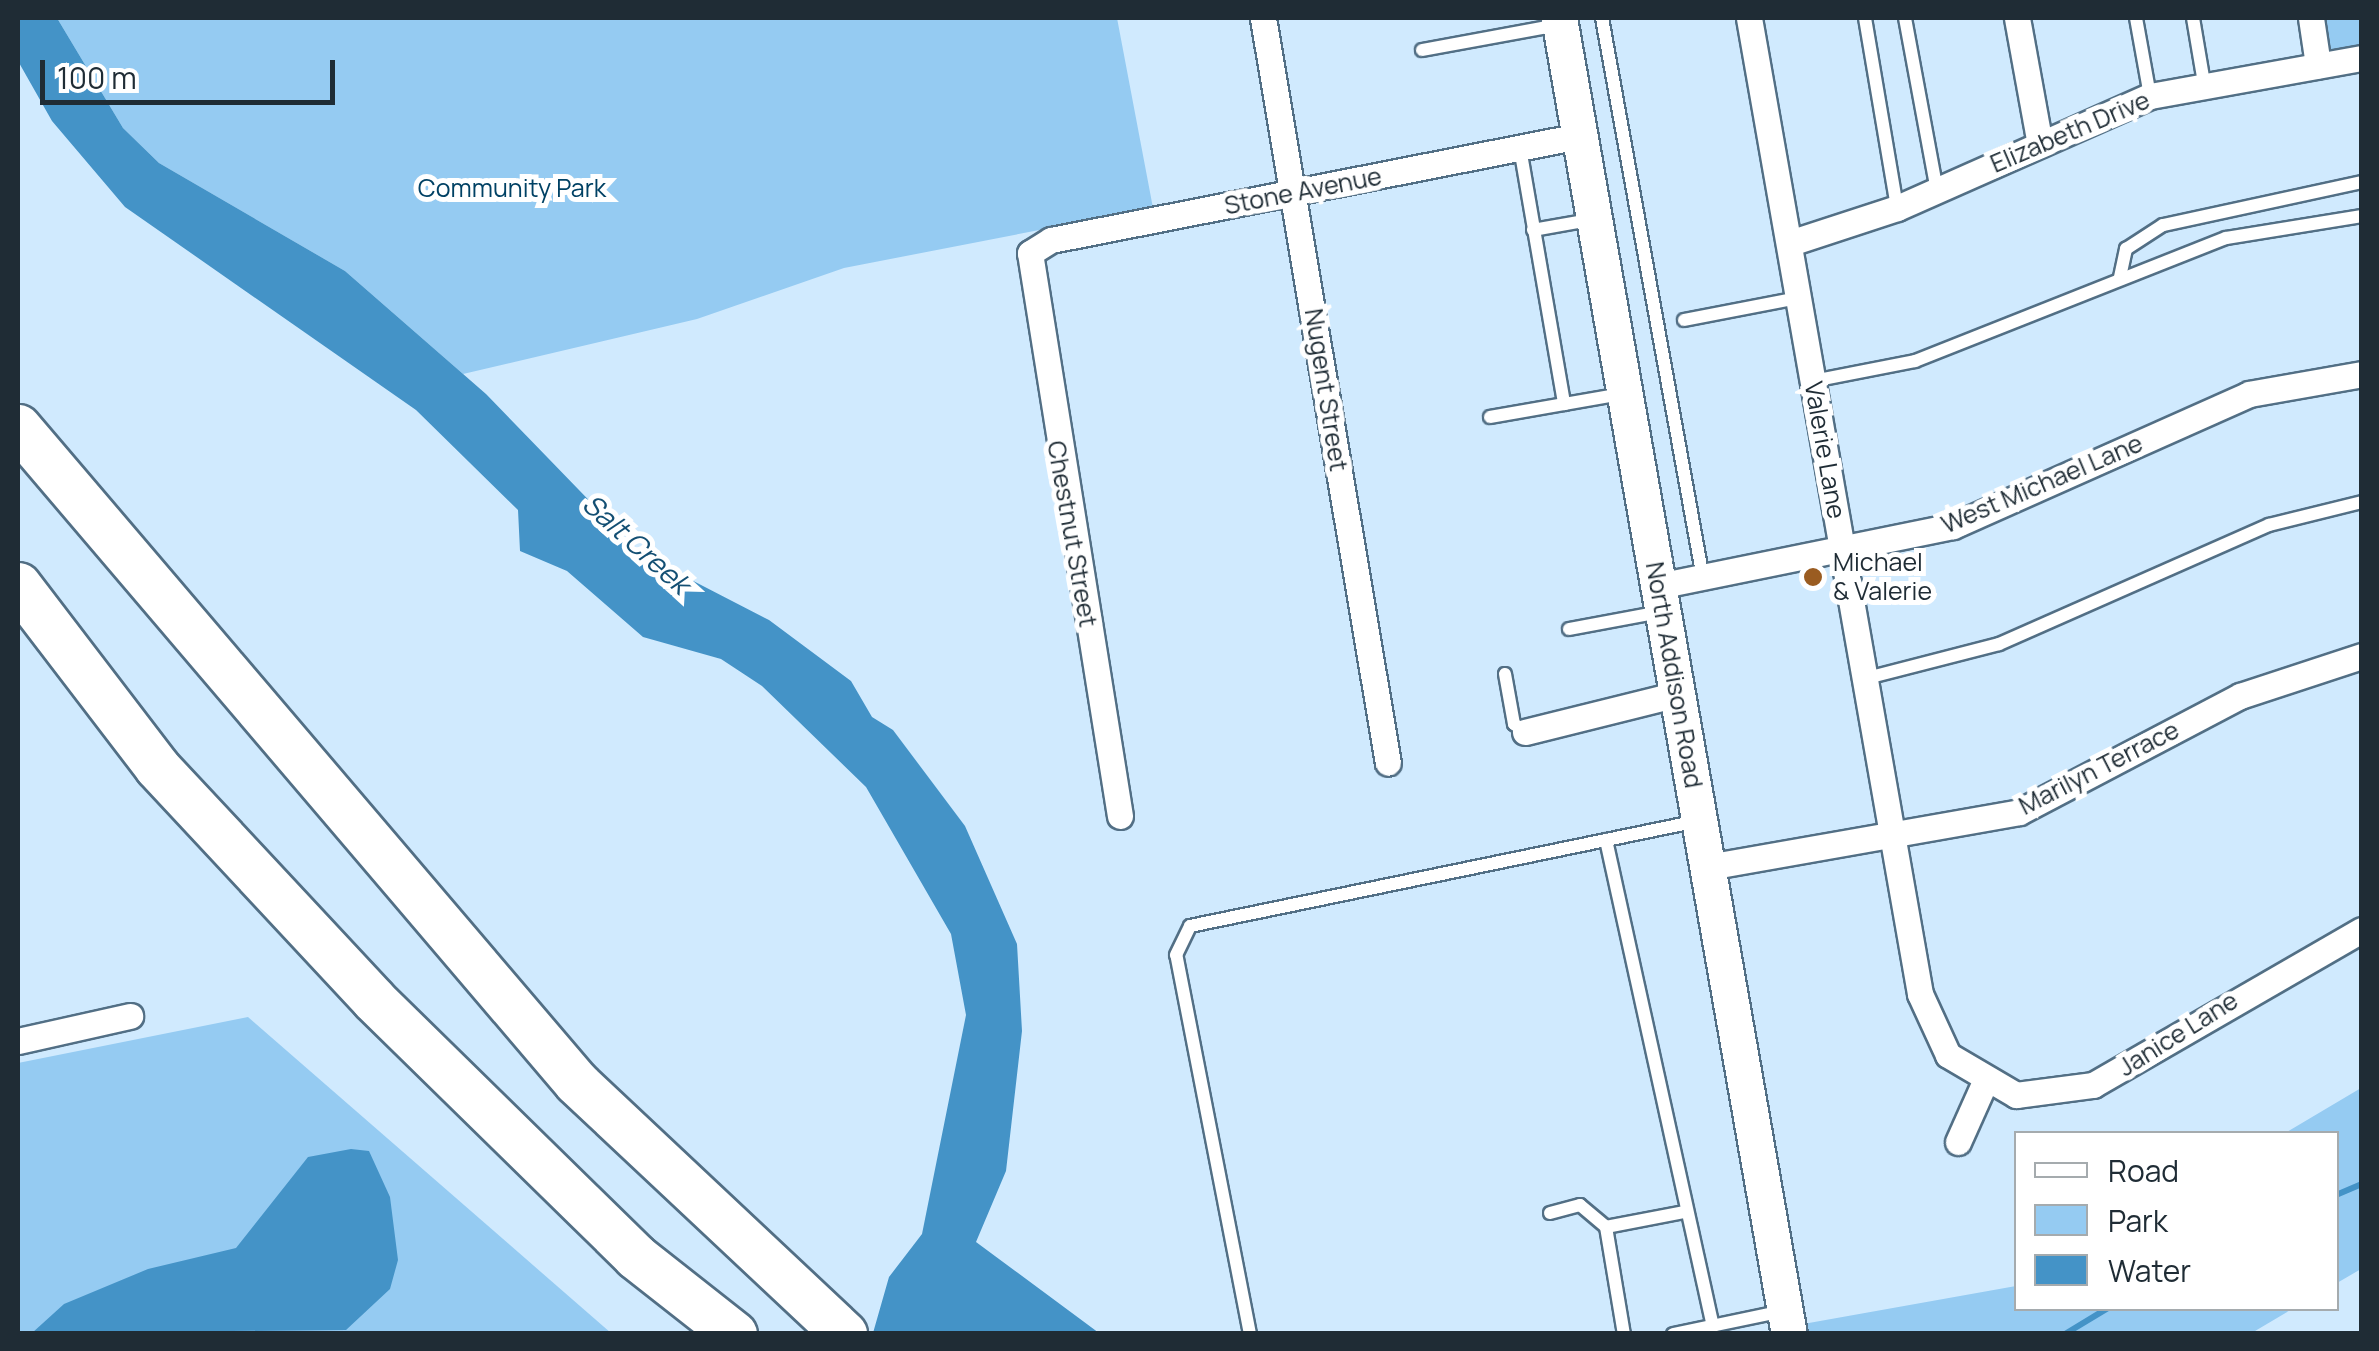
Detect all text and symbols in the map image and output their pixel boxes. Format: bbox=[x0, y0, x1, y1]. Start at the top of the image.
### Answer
scale bar bbox=[45, 40, 340, 102]
text: 100 m bbox=[57, 57, 137, 98]
street label: Elizabeth Drive bbox=[1986, 85, 2154, 179]
street label: Stone Avenue bbox=[1222, 161, 1384, 221]
park label: Community Park bbox=[418, 173, 606, 203]
street label: Nugent Street bbox=[1298, 307, 1354, 473]
street label: Valerie Lane bbox=[1798, 379, 1852, 521]
street label: West Michael Lane bbox=[1937, 428, 2147, 540]
street label: Chestnut Street bbox=[1041, 439, 1103, 629]
water label: Salt Creek bbox=[576, 486, 698, 600]
place label: Michael & Valerie bbox=[1833, 548, 1932, 607]
street label: North Addison Road bbox=[1639, 560, 1709, 790]
marker: Michael & Valerie bbox=[1802, 566, 1824, 588]
street label: Marilyn Terrace bbox=[2014, 715, 2184, 821]
street label: Janice Lane bbox=[2113, 985, 2243, 1083]
legend bbox=[2014, 1131, 2339, 1311]
text: Road bbox=[2108, 1150, 2179, 1191]
text: Park bbox=[2108, 1200, 2168, 1241]
text: Water bbox=[2108, 1250, 2191, 1291]

